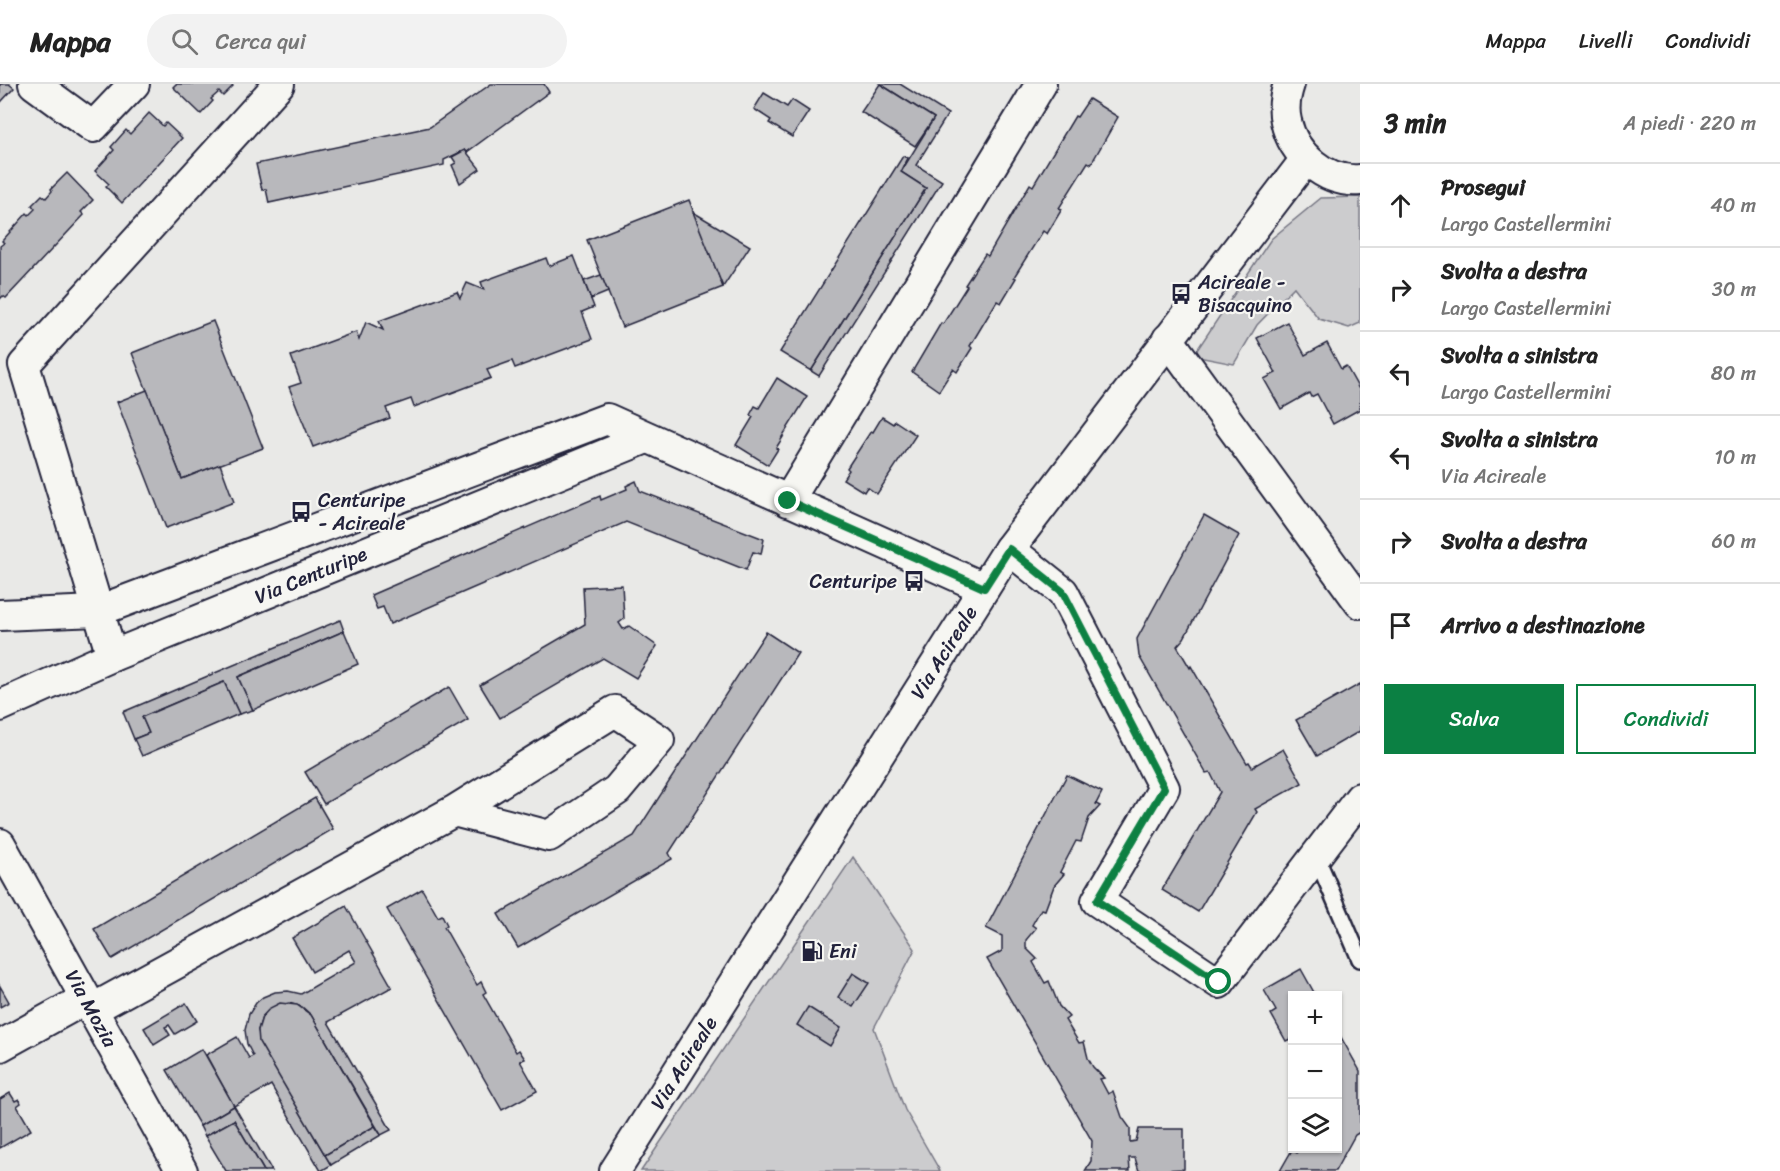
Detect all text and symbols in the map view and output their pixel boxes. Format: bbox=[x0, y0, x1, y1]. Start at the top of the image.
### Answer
search box bbox=[147, 14, 567, 68]
text: Mappa bbox=[30, 17, 111, 66]
text: Cerca qui bbox=[216, 22, 306, 61]
text: Mappa bbox=[1485, 22, 1546, 60]
text: Livelli bbox=[1579, 22, 1633, 60]
text: Condividi bbox=[1666, 22, 1750, 60]
icon: search bbox=[168, 25, 201, 58]
text: 3 min bbox=[1384, 100, 1446, 146]
text: A piedi · 220 m bbox=[1623, 106, 1756, 141]
text: Prosegui bbox=[1441, 168, 1525, 207]
text: 40 m bbox=[1710, 188, 1756, 223]
icon: ahead bbox=[1384, 189, 1417, 222]
text: Largo Castellermini bbox=[1441, 207, 1611, 242]
text: Svolta a destra bbox=[1441, 252, 1587, 291]
place label: Acireale - Bisacquino bbox=[1197, 265, 1292, 323]
text: 30 m bbox=[1712, 272, 1756, 307]
icon: right bbox=[1384, 273, 1417, 306]
bus stop icon: Acireale - Bisacquino bbox=[1169, 282, 1193, 306]
text: Largo Castellermini bbox=[1441, 291, 1611, 326]
text: Svolta a sinistra bbox=[1441, 336, 1598, 375]
text: 80 m bbox=[1711, 356, 1756, 391]
icon: left bbox=[1384, 357, 1417, 390]
text: Largo Castellermini bbox=[1441, 375, 1611, 410]
text: Svolta a sinistra bbox=[1441, 420, 1598, 459]
text: 10 m bbox=[1714, 440, 1756, 475]
icon: left bbox=[1384, 441, 1417, 474]
text: Via Acireale bbox=[1441, 459, 1546, 494]
place label: Centuripe - Acireale bbox=[318, 483, 406, 541]
route end bbox=[774, 487, 800, 513]
bus stop icon: Centuripe - Acireale bbox=[289, 500, 313, 524]
text: Svolta a destra bbox=[1441, 522, 1587, 561]
text: 60 m bbox=[1711, 524, 1756, 559]
icon: right bbox=[1384, 525, 1417, 558]
street label: Via Centuripe bbox=[249, 536, 373, 614]
place label: Centuripe bbox=[809, 564, 897, 599]
bus stop icon: Centuripe bbox=[902, 569, 926, 593]
street label: Via Acireale bbox=[901, 598, 987, 706]
text: Arrivo a destinazione bbox=[1441, 606, 1645, 645]
icon: arrive bbox=[1384, 609, 1417, 642]
button: Salva bbox=[1384, 684, 1564, 754]
button: Condividi bbox=[1576, 684, 1756, 754]
place label: Eni bbox=[829, 934, 858, 969]
fuel station icon: Eni bbox=[800, 939, 824, 963]
street label: Via Mozia bbox=[56, 963, 128, 1055]
route start bbox=[1205, 968, 1231, 994]
map controls bbox=[1288, 991, 1342, 1153]
button: + bbox=[1288, 991, 1342, 1045]
street label: Via Acireale bbox=[641, 1009, 727, 1117]
button: − bbox=[1288, 1045, 1342, 1099]
button: layers bbox=[1288, 1099, 1342, 1153]

